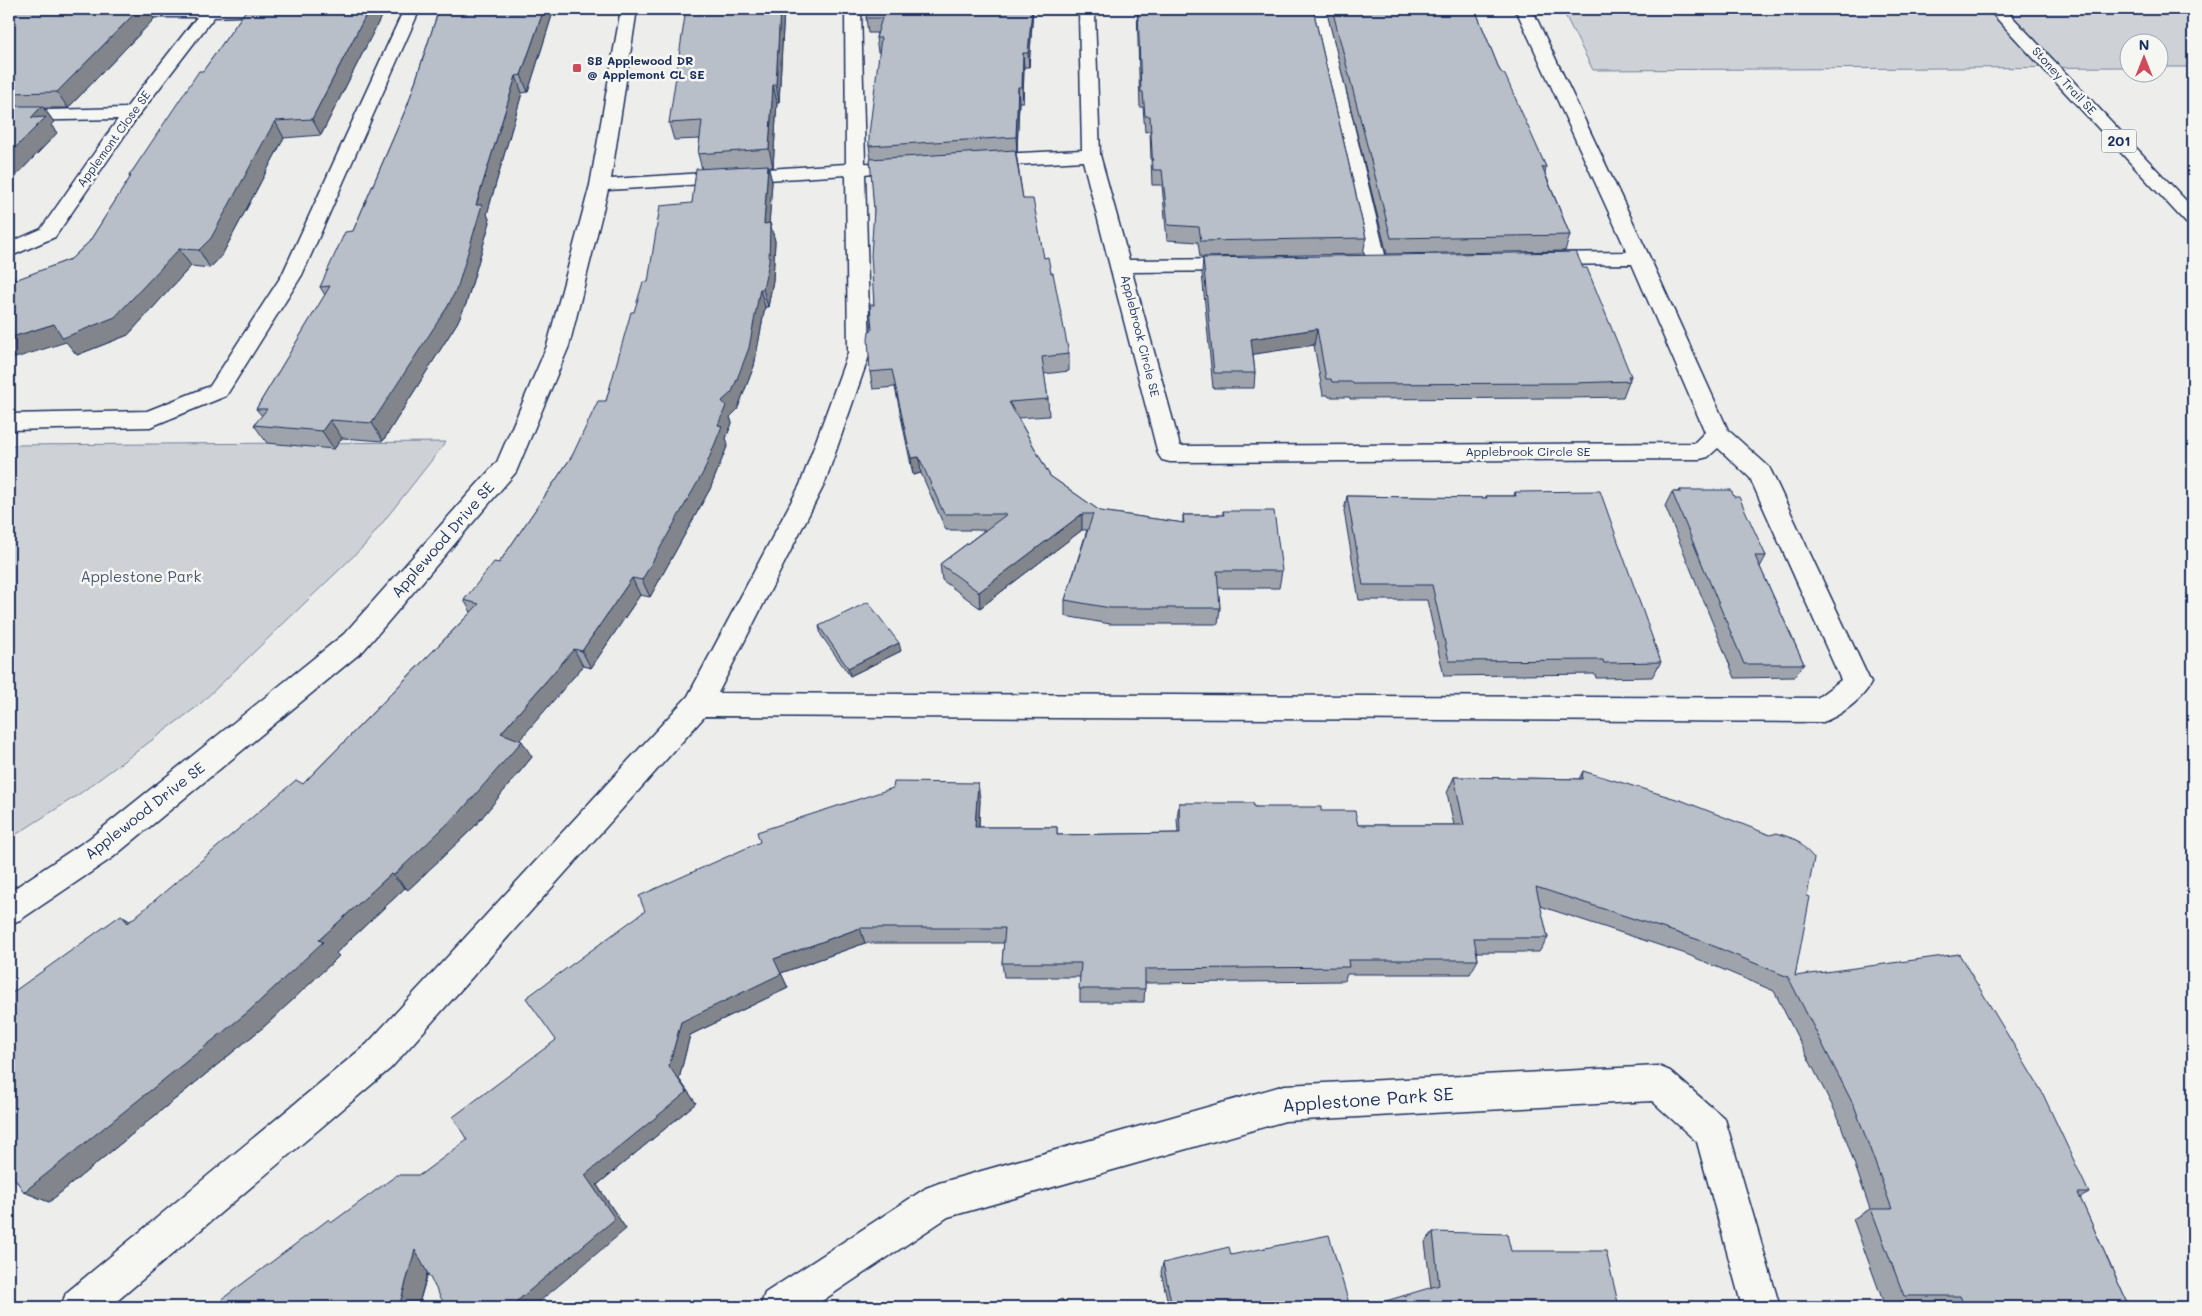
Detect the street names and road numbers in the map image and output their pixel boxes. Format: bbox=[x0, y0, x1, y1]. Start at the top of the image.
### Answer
street label: Stoney Trail SE bbox=[2029, 43, 2101, 118]
street label: Applemont Close SE bbox=[73, 87, 154, 190]
road number: 201 bbox=[2102, 130, 2136, 152]
street label: Applebrook Circle SE bbox=[1118, 273, 1164, 398]
street label: Applebrook Circle SE bbox=[1466, 443, 1591, 459]
street label: Applewood Drive SE bbox=[386, 477, 498, 601]
street label: Applewood Drive SE bbox=[80, 757, 209, 863]
street label: Applestone Park SE bbox=[1282, 1081, 1454, 1117]

